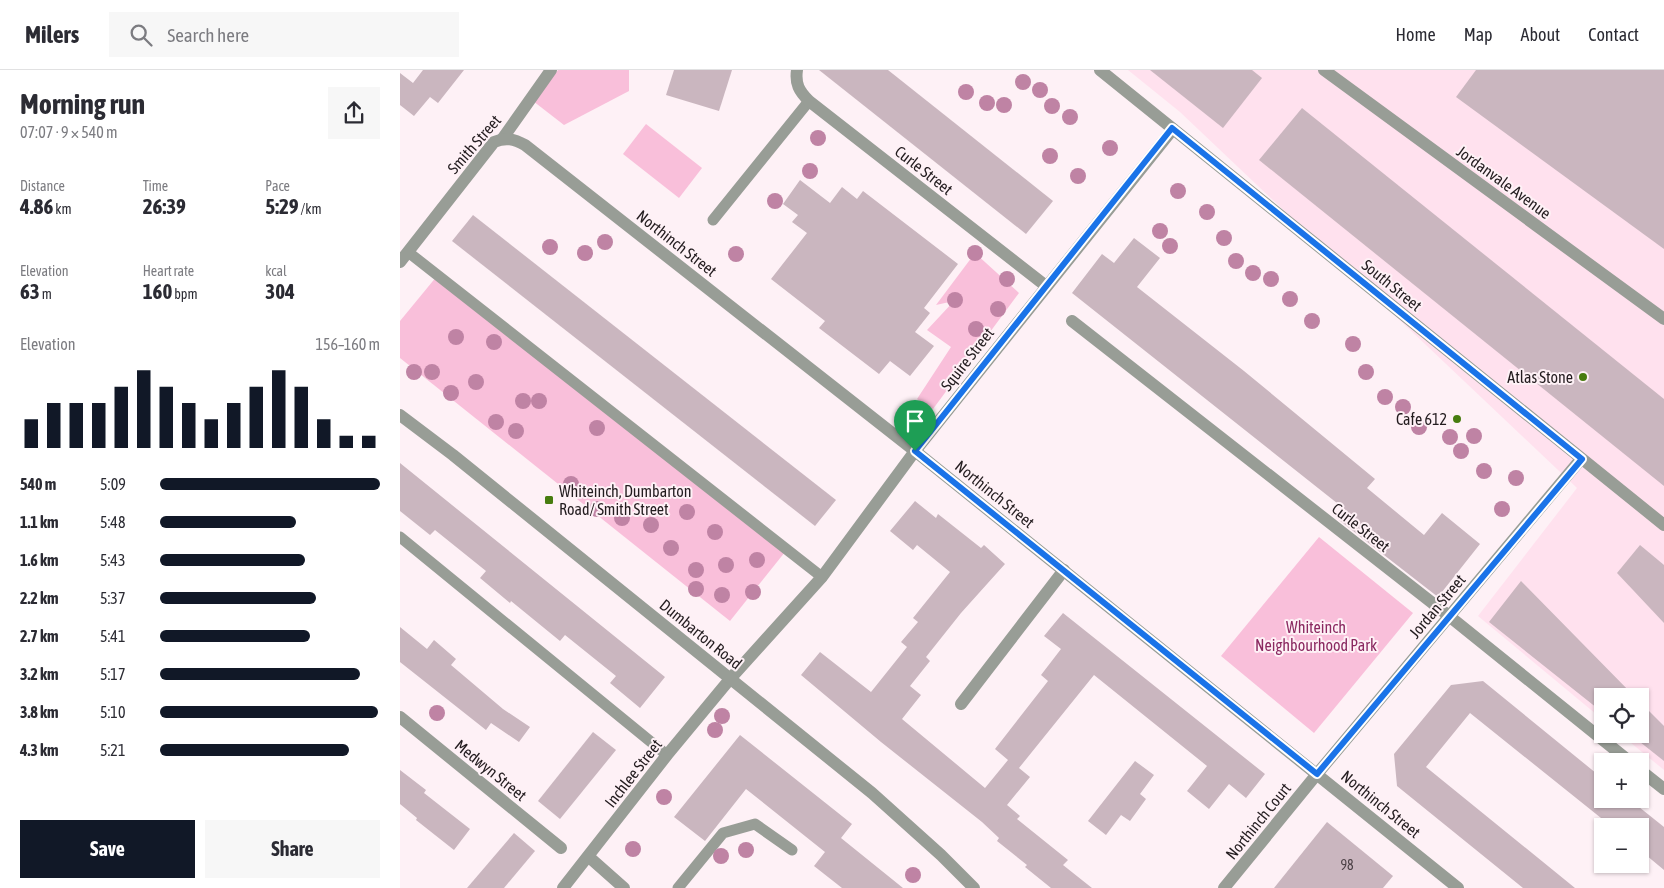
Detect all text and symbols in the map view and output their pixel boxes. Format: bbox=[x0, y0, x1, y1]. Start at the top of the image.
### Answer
search box bbox=[109, 12, 459, 57]
text: Milers bbox=[25, 21, 79, 48]
icon: search bbox=[127, 21, 155, 49]
text: Search here bbox=[167, 24, 249, 46]
text: Home bbox=[1396, 24, 1436, 45]
text: Map bbox=[1464, 24, 1493, 45]
text: About bbox=[1521, 24, 1560, 45]
text: Contact bbox=[1588, 24, 1639, 45]
button: share bbox=[328, 87, 380, 139]
text: Morning run bbox=[20, 88, 145, 120]
street label: Smith Street bbox=[444, 111, 505, 177]
text: 07:07 · 9 × 540 m bbox=[20, 123, 118, 141]
street label: Curle Street bbox=[892, 142, 957, 198]
street label: Jordanvale Avenue bbox=[1453, 142, 1555, 222]
text: Distance bbox=[20, 178, 65, 194]
text: Time bbox=[143, 178, 168, 194]
text: Pace bbox=[265, 178, 290, 194]
text: 4.86 bbox=[20, 194, 53, 218]
text: 26:39 bbox=[143, 194, 186, 218]
text: 5:29 bbox=[265, 194, 299, 218]
text: km bbox=[53, 201, 72, 217]
text: /km bbox=[299, 201, 322, 217]
street label: Northinch Street bbox=[634, 206, 721, 280]
street label: South Street bbox=[1358, 255, 1426, 315]
text: Elevation bbox=[20, 263, 69, 279]
text: Heart rate bbox=[143, 263, 194, 279]
text: kcal bbox=[265, 263, 287, 279]
text: 63 bbox=[20, 279, 40, 303]
text: 160 bbox=[143, 279, 172, 303]
text: 304 bbox=[265, 279, 295, 303]
text: m bbox=[40, 286, 52, 302]
text: bpm bbox=[172, 286, 198, 302]
street label: Squire Street bbox=[937, 324, 998, 395]
text: Elevation bbox=[20, 335, 75, 353]
text: 156–160 m bbox=[316, 335, 380, 353]
place label: Atlas Stone bbox=[1507, 368, 1573, 386]
marker: Atlas Stone bbox=[1577, 371, 1589, 383]
pin bbox=[894, 400, 936, 451]
icon: arrive bbox=[901, 407, 929, 435]
place label: Cafe 612 bbox=[1396, 410, 1447, 428]
marker: Cafe 612 bbox=[1451, 413, 1463, 425]
street label: Northinch Street bbox=[952, 457, 1038, 532]
text: 540 m bbox=[20, 475, 56, 493]
text: 5:09 bbox=[100, 475, 126, 493]
place label: Whiteinch, Dumbarton Road/ Smith Street bbox=[559, 482, 691, 518]
marker: Whiteinch, Dumbarton Road/ Smith Street bbox=[543, 494, 555, 506]
street label: Curle Street bbox=[1329, 499, 1394, 555]
text: 1.1 km bbox=[20, 513, 59, 531]
text: 5:48 bbox=[100, 513, 125, 531]
text: 1.6 km bbox=[20, 551, 59, 569]
text: 5:43 bbox=[100, 551, 125, 569]
street label: Jordan Street bbox=[1405, 570, 1469, 641]
text: 2.2 km bbox=[20, 589, 59, 607]
text: 5:37 bbox=[100, 589, 125, 607]
street label: Dumbarton Road bbox=[656, 595, 746, 673]
park label: Whiteinch Neighbourhood Park bbox=[1255, 618, 1377, 655]
text: 2.7 km bbox=[20, 627, 59, 645]
text: 5:41 bbox=[100, 627, 125, 645]
text: 3.2 km bbox=[20, 665, 59, 683]
text: 5:17 bbox=[100, 665, 125, 683]
map controls bbox=[1594, 688, 1649, 873]
button: locate bbox=[1594, 688, 1649, 743]
text: 3.8 km bbox=[20, 703, 59, 721]
text: 5:10 bbox=[100, 703, 125, 721]
street label: Inchlee Street bbox=[601, 735, 665, 811]
street label: Medwyn Street bbox=[451, 736, 531, 805]
text: 4.3 km bbox=[20, 741, 59, 759]
text: 5:21 bbox=[100, 741, 125, 759]
button: + bbox=[1594, 753, 1649, 808]
street label: Northinch Street bbox=[1338, 767, 1424, 842]
street label: Northinch Court bbox=[1222, 779, 1294, 863]
button: − bbox=[1594, 818, 1649, 873]
button: Save bbox=[20, 820, 195, 878]
button: Share bbox=[205, 820, 380, 878]
house number: 98 bbox=[1340, 857, 1354, 873]

